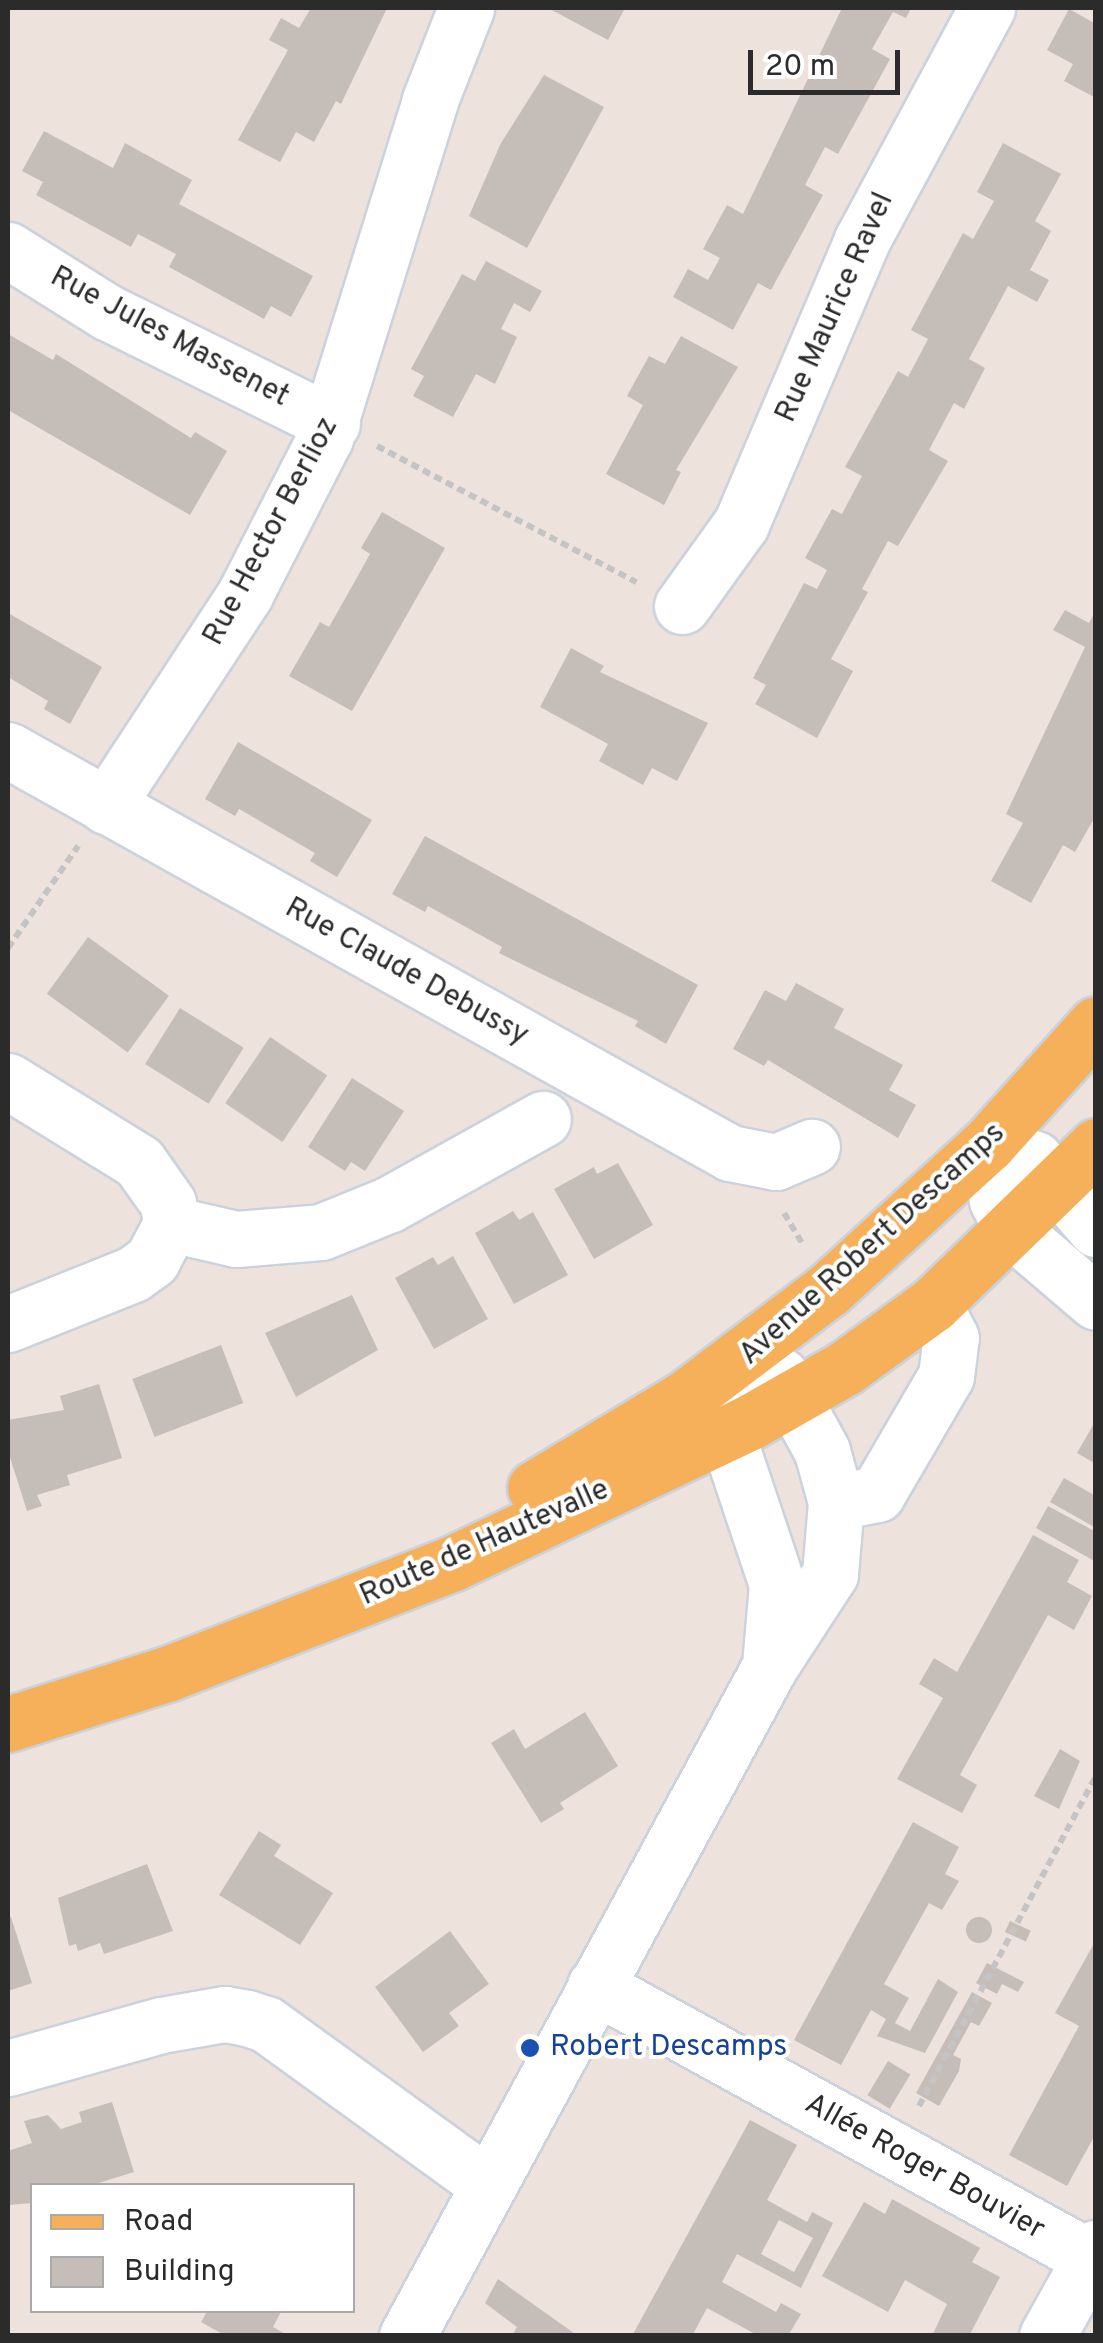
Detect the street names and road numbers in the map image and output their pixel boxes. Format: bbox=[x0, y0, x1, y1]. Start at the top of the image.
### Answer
street label: Rue Maurice Ravel bbox=[769, 188, 903, 428]
street label: Rue Jules Massenet bbox=[43, 260, 295, 416]
street label: Rue Hector Berlioz bbox=[197, 412, 347, 652]
street label: Rue Claude Debussy bbox=[278, 891, 534, 1055]
street label: Avenue Robert Descamps bbox=[733, 1116, 1013, 1374]
street label: Route de Hautevalle bbox=[355, 1473, 615, 1615]
street label: Allée Roger Bouvier bbox=[798, 2087, 1050, 2249]

